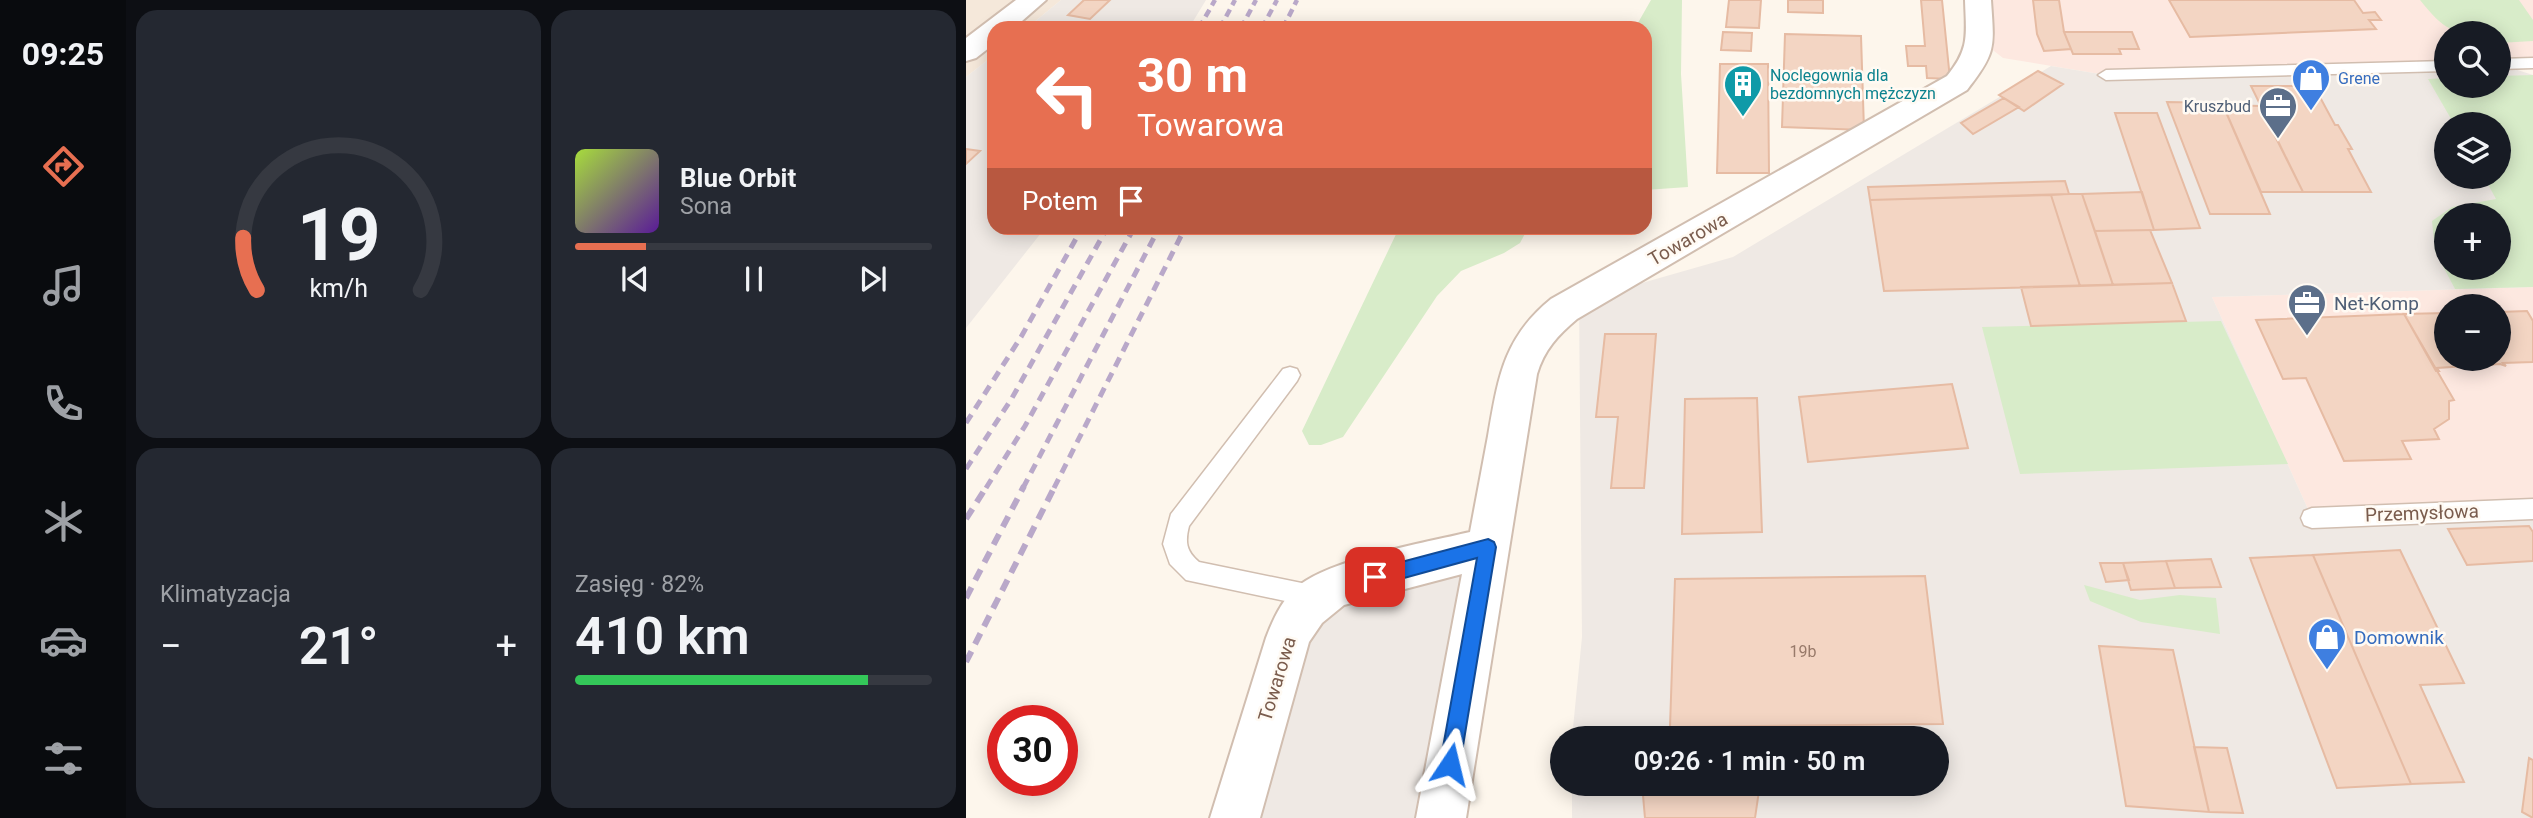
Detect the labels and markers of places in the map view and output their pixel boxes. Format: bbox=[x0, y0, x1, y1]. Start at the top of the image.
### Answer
shop icon: Grene bbox=[2290, 57, 2332, 112]
building icon: Noclegownia dla bezdomnych mężczyzn bbox=[1722, 63, 1764, 118]
place label: Noclegownia dla bezdomnych mężczyzn bbox=[1770, 66, 1936, 103]
place label: Grene bbox=[2338, 69, 2380, 88]
office icon: Kruszbud bbox=[2257, 85, 2299, 140]
place label: Kruszbud bbox=[2184, 97, 2251, 116]
office icon: Net-Komp bbox=[2286, 282, 2328, 337]
place label: Net-Komp bbox=[2334, 292, 2419, 315]
pin bbox=[1345, 547, 1405, 607]
shop icon: Domownik bbox=[2306, 616, 2348, 671]
place label: Domownik bbox=[2354, 626, 2444, 649]

